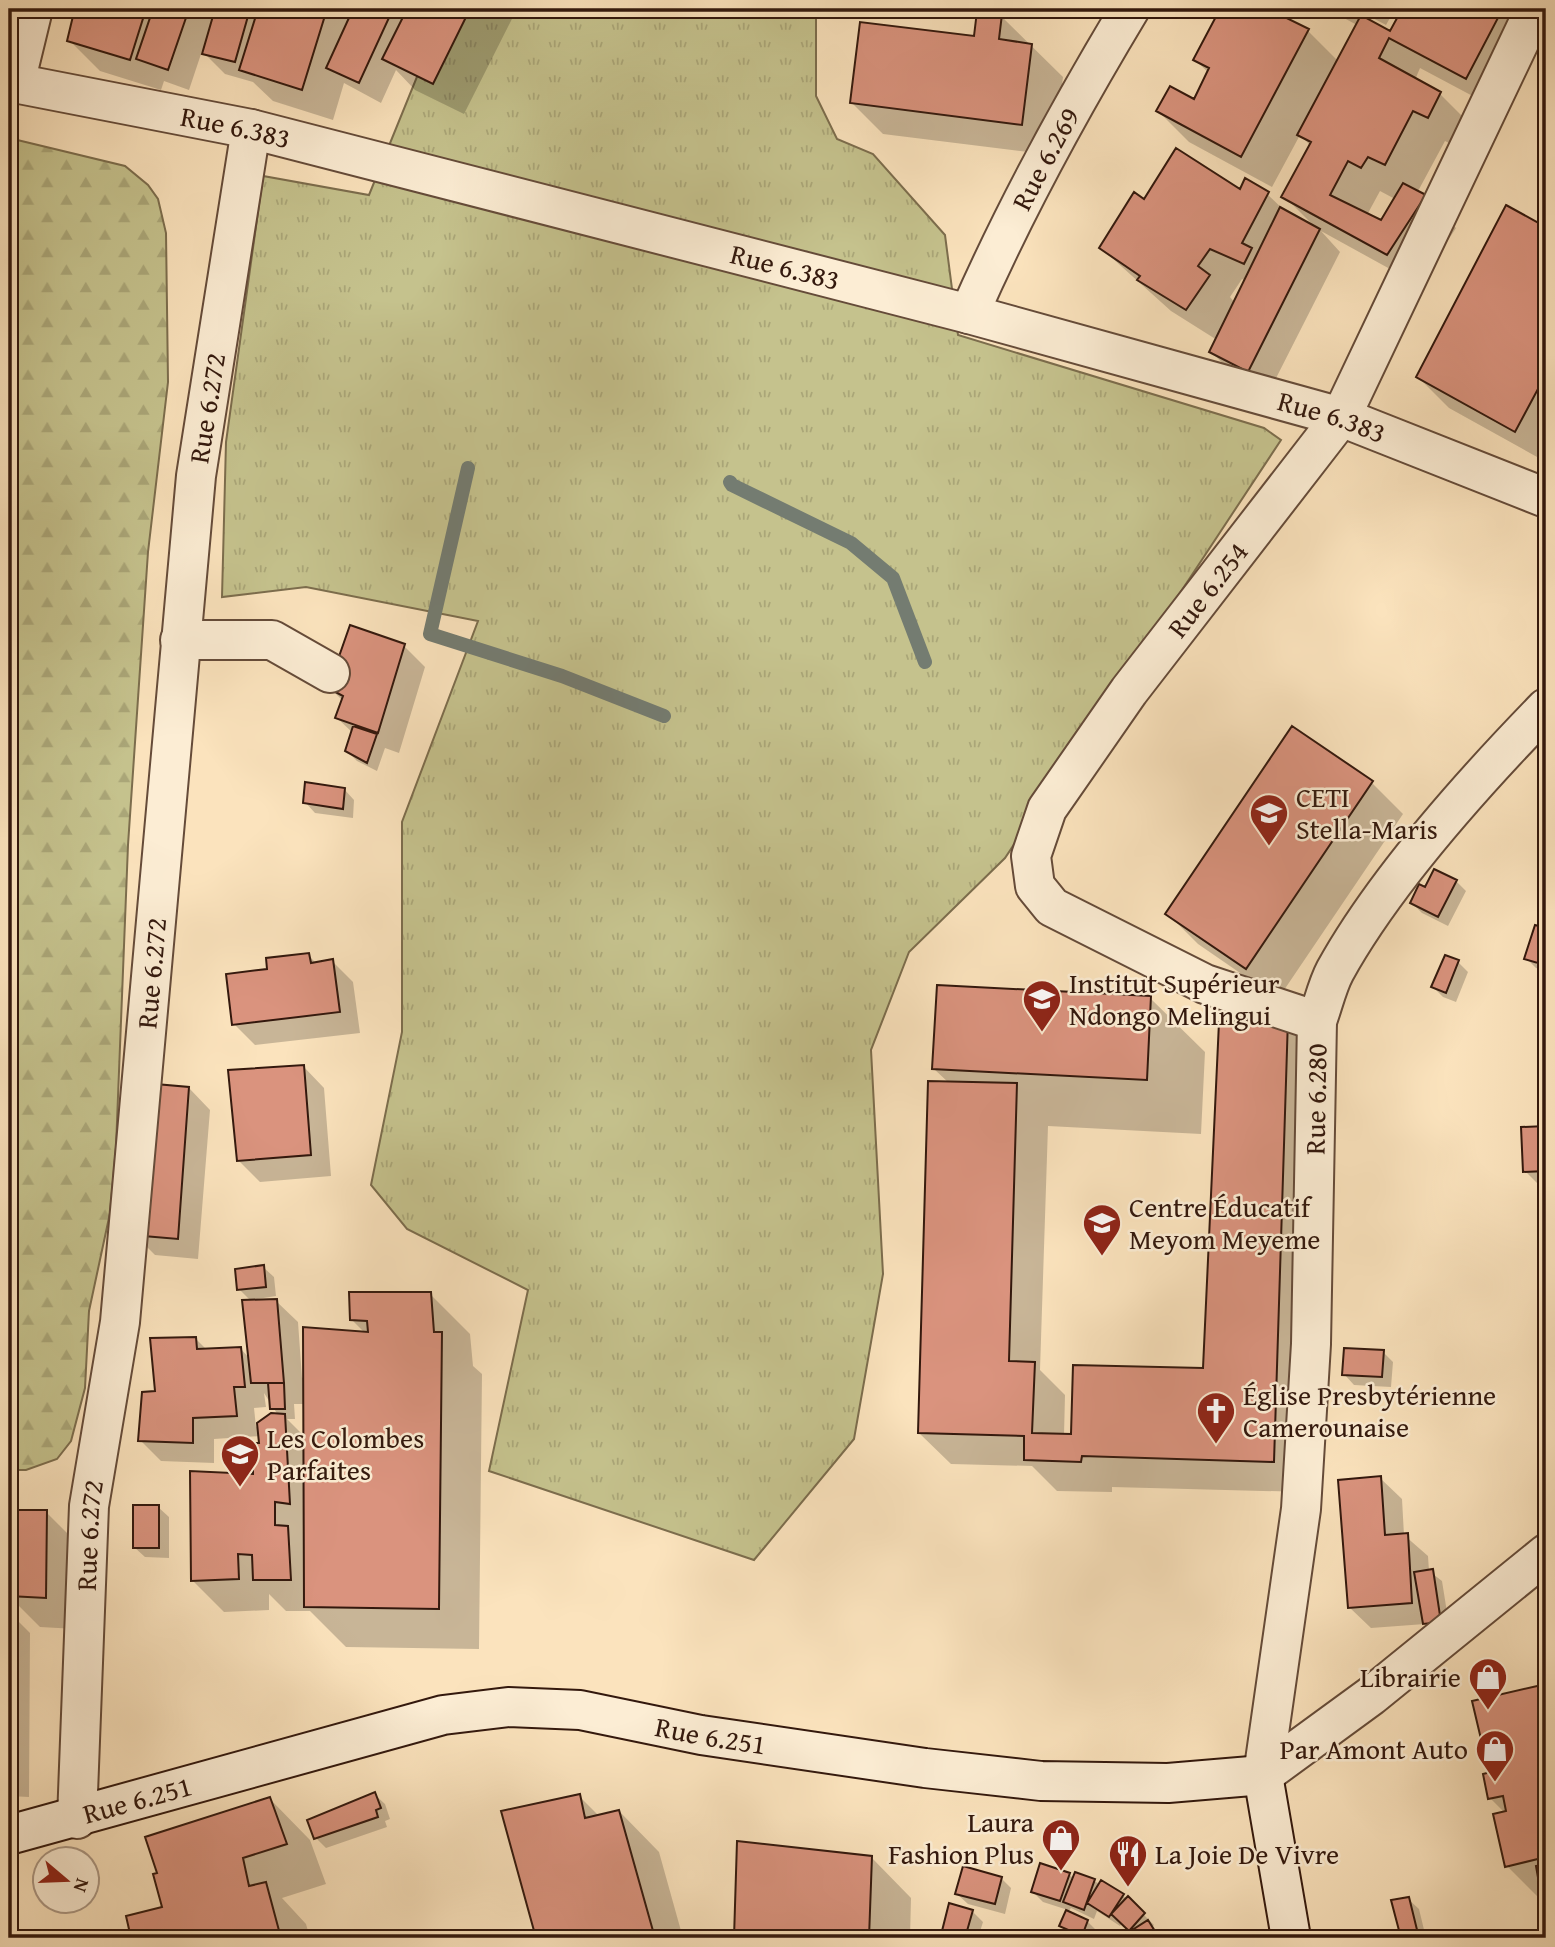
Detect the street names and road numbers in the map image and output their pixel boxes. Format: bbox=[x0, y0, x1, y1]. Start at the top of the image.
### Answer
street label: Rue 6.383 bbox=[177, 95, 295, 158]
street label: Rue 6.269 bbox=[1000, 99, 1089, 217]
street label: Rue 6.383 bbox=[726, 232, 844, 300]
street label: Rue 6.272 bbox=[177, 350, 235, 466]
street label: Rue 6.383 bbox=[1273, 380, 1392, 453]
street label: Rue 6.254 bbox=[1157, 533, 1257, 646]
street label: Rue 6.272 bbox=[125, 916, 176, 1030]
street label: Rue 6.280 bbox=[1294, 1043, 1337, 1155]
street label: Rue 6.272 bbox=[65, 1476, 113, 1592]
street label: Rue 6.251 bbox=[652, 1705, 769, 1764]
street label: Rue 6.251 bbox=[78, 1764, 196, 1834]

